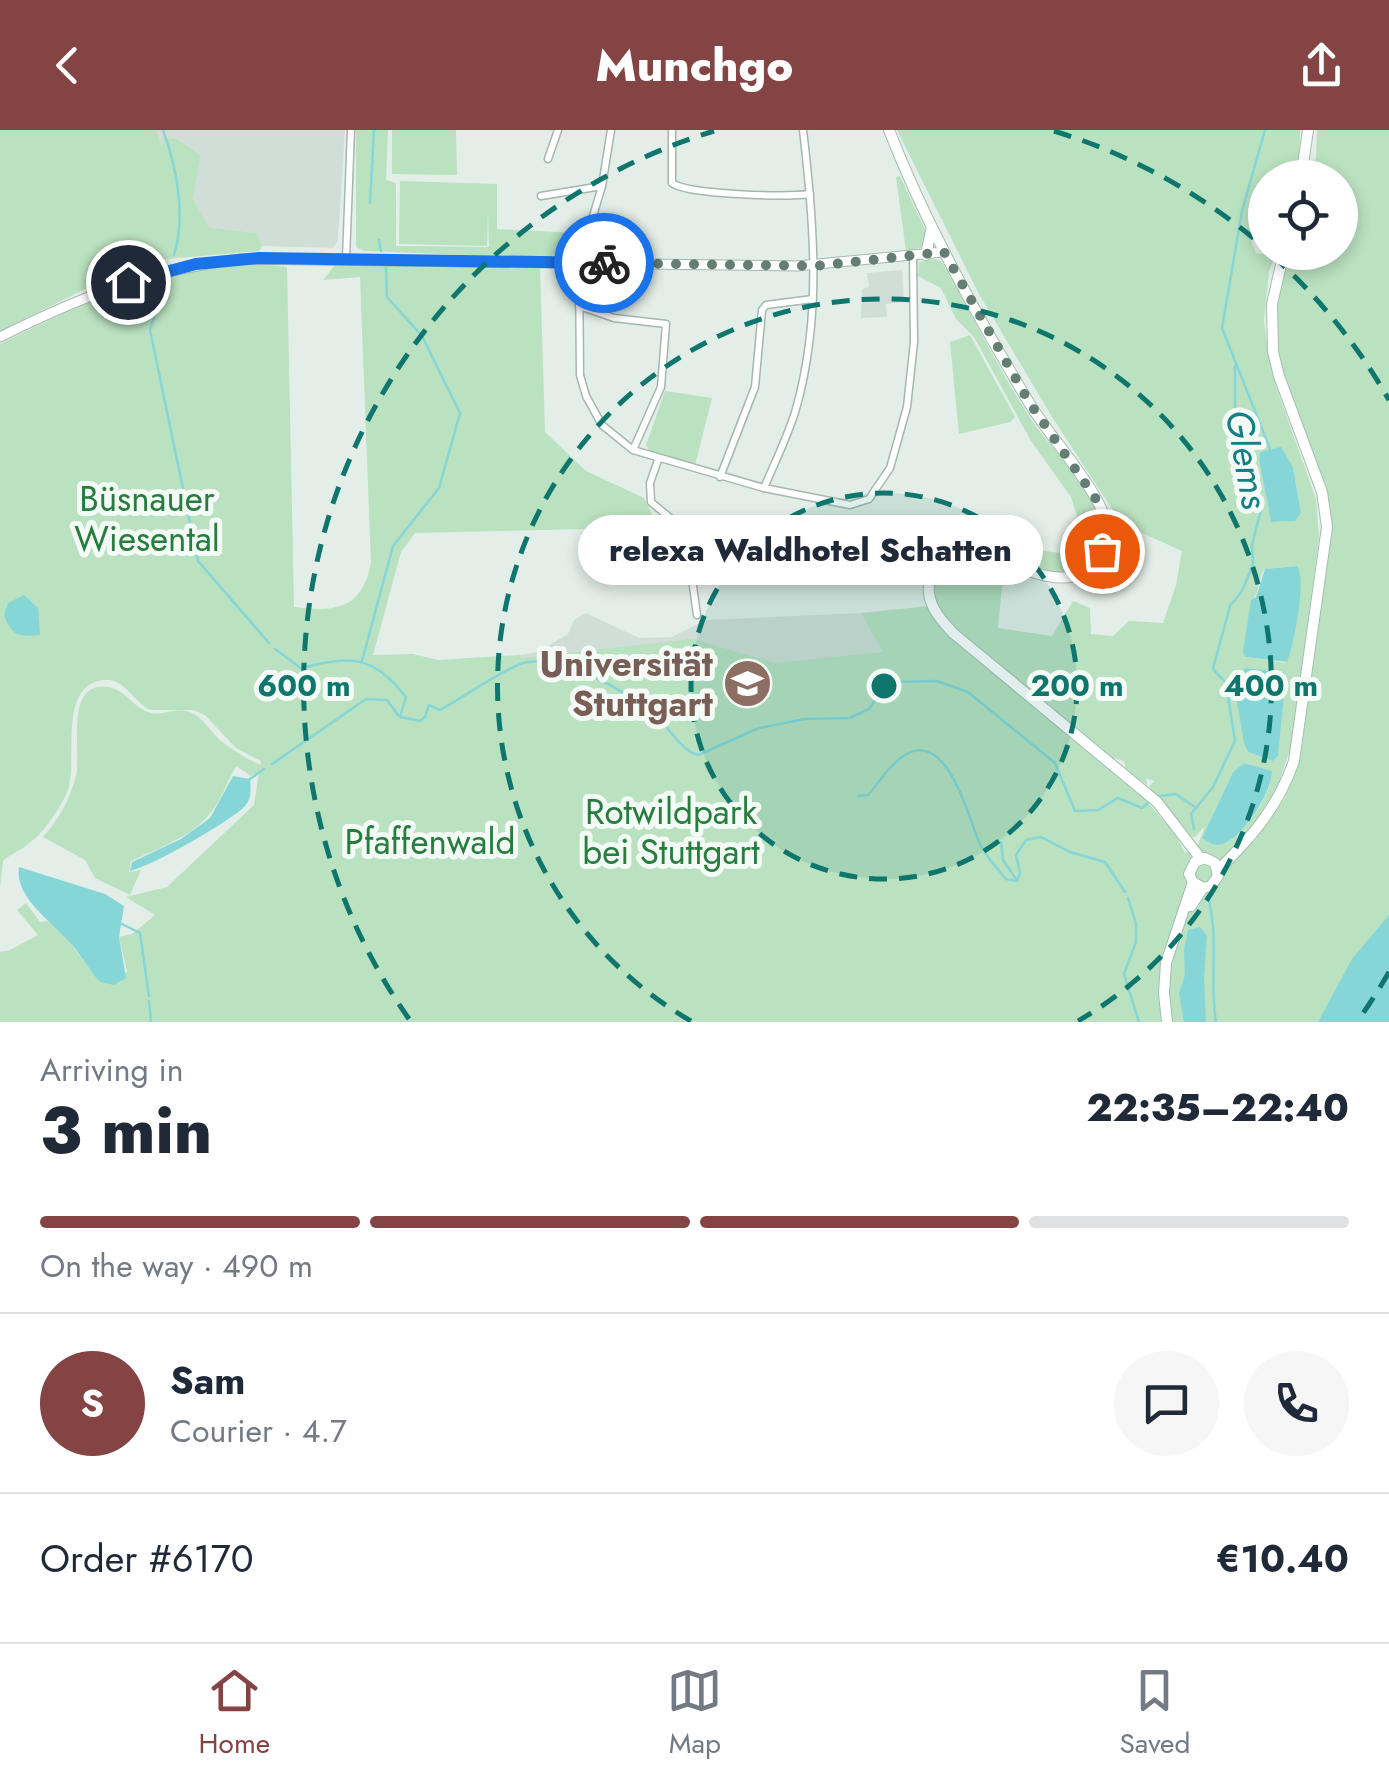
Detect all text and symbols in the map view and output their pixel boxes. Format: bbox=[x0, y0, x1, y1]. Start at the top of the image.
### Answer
text: Munchgo bbox=[596, 33, 793, 98]
icon: back bbox=[40, 38, 95, 93]
icon: share bbox=[1294, 38, 1349, 93]
map controls bbox=[1248, 160, 1358, 270]
button: locate bbox=[1248, 160, 1358, 270]
courier bbox=[554, 213, 654, 313]
icon: bike bbox=[577, 236, 632, 291]
pin bbox=[86, 240, 171, 325]
icon: home bbox=[101, 255, 156, 310]
water label: Glems bbox=[1212, 405, 1283, 514]
park label: Büsnauer Wiesental bbox=[74, 474, 220, 564]
pin bbox=[1060, 509, 1145, 594]
callout: relexa Waldhotel Schatten bbox=[577, 516, 1042, 586]
icon: bag bbox=[1075, 524, 1130, 579]
text: relexa Waldhotel Schatten bbox=[609, 527, 1012, 573]
place label: Universität Stuttgart bbox=[539, 639, 713, 729]
school or university icon: Universität Stuttgart bbox=[722, 658, 774, 710]
text: 600 m bbox=[257, 664, 351, 707]
text: 200 m bbox=[1031, 664, 1124, 707]
text: 400 m bbox=[1224, 664, 1318, 707]
centre of rings bbox=[866, 668, 902, 704]
park label: Rotwildpark bei Stuttgart bbox=[582, 787, 760, 877]
park label: Pfaffenwald bbox=[345, 817, 515, 867]
text: Arriving in bbox=[40, 1047, 184, 1093]
text: 22:35–22:40 bbox=[1087, 1080, 1349, 1135]
text: 3 min bbox=[40, 1083, 212, 1177]
text: On the way · 490 m bbox=[40, 1243, 313, 1289]
button: chat bbox=[1114, 1351, 1219, 1456]
button: phone bbox=[1244, 1351, 1349, 1456]
text: Sam bbox=[170, 1353, 245, 1408]
text: S bbox=[81, 1376, 104, 1431]
text: Courier · 4.7 bbox=[170, 1408, 347, 1454]
text: Order #6170 bbox=[40, 1531, 253, 1586]
text: €10.40 bbox=[1216, 1531, 1349, 1586]
tab: Home bbox=[199, 1663, 270, 1764]
tab: Map bbox=[667, 1663, 722, 1764]
tab: Saved bbox=[1119, 1663, 1190, 1764]

